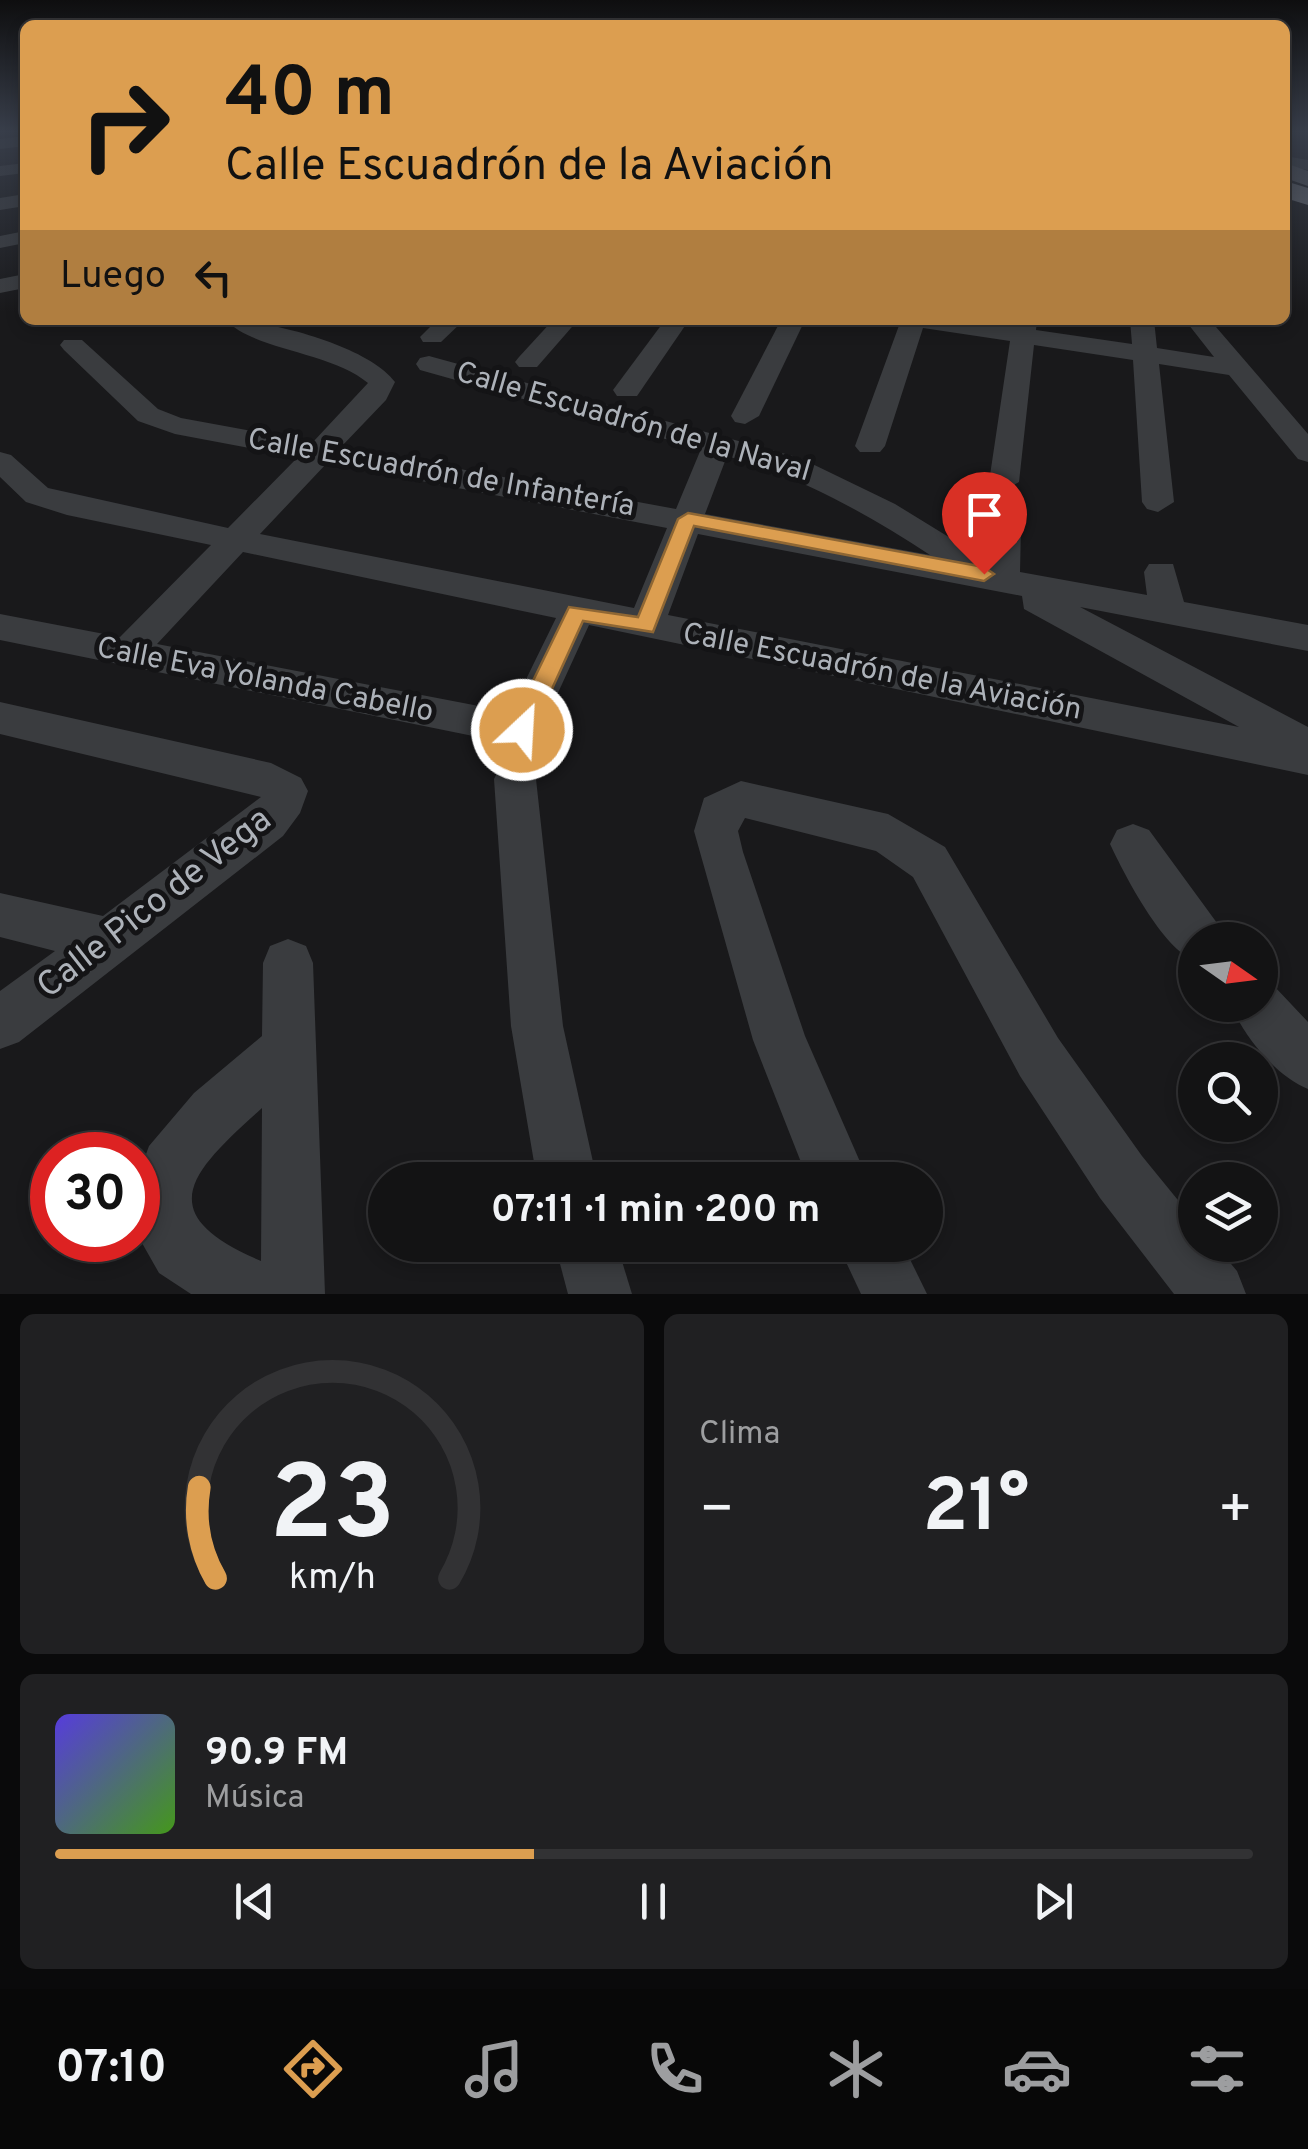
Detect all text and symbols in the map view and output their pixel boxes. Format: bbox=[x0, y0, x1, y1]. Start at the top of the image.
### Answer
text: 40 m bbox=[225, 52, 395, 141]
icon: right bbox=[60, 60, 190, 190]
text: Calle Escuadrón de la Aviación bbox=[225, 139, 834, 196]
icon: left bbox=[186, 250, 241, 305]
text: Luego bbox=[60, 253, 166, 302]
street label: Calle Escuadrón de la Naval bbox=[452, 355, 814, 491]
street label: Calle Escuadrón de Infantería bbox=[245, 422, 637, 526]
pin bbox=[942, 472, 1027, 575]
icon: arrive bbox=[957, 487, 1012, 542]
street label: Calle Escuadrón de la Aviación bbox=[679, 616, 1085, 730]
street label: Calle Eva Yolanda Cabello bbox=[94, 630, 436, 732]
position arrow bbox=[470, 678, 574, 782]
street label: Calle Pico de Vega bbox=[29, 799, 281, 1009]
north arrow bbox=[1178, 922, 1278, 1022]
map controls bbox=[1178, 922, 1278, 1262]
button: search bbox=[1178, 1042, 1278, 1142]
speed limit sign: 30 bbox=[30, 1132, 160, 1262]
button: layers bbox=[1178, 1162, 1278, 1262]
text: 07:11 · 1 min · 200 m bbox=[491, 1187, 820, 1236]
text: Clima bbox=[699, 1415, 780, 1455]
text: 23 bbox=[269, 1444, 395, 1576]
text: 21° bbox=[922, 1463, 1030, 1558]
text: − bbox=[699, 1477, 734, 1547]
text: + bbox=[1218, 1477, 1253, 1547]
text: km/h bbox=[289, 1556, 375, 1602]
text: 90.9 FM bbox=[205, 1730, 348, 1779]
text: Música bbox=[205, 1779, 304, 1819]
icon: previous bbox=[227, 1874, 282, 1929]
icon: pause bbox=[626, 1874, 681, 1929]
icon: next bbox=[1026, 1874, 1081, 1929]
icon: directions bbox=[278, 2034, 348, 2104]
icon: music bbox=[459, 2034, 529, 2104]
icon: phone bbox=[640, 2034, 710, 2104]
icon: climate bbox=[821, 2034, 891, 2104]
icon: car bbox=[1002, 2034, 1072, 2104]
icon: filters bbox=[1182, 2034, 1252, 2104]
text: 07:10 bbox=[55, 2041, 167, 2098]

